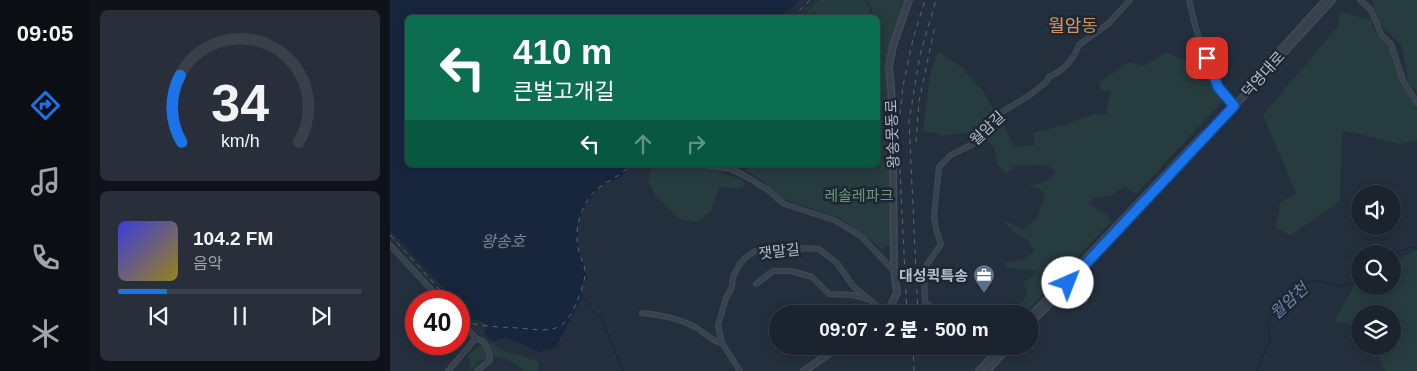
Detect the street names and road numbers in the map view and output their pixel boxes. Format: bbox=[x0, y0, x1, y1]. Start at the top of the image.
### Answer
street label: 덕영대로 bbox=[1238, 48, 1288, 100]
street label: 왕송못동로 bbox=[882, 99, 902, 169]
street label: 월암길 bbox=[966, 108, 1008, 148]
street label: 잿말길 bbox=[758, 240, 800, 262]

